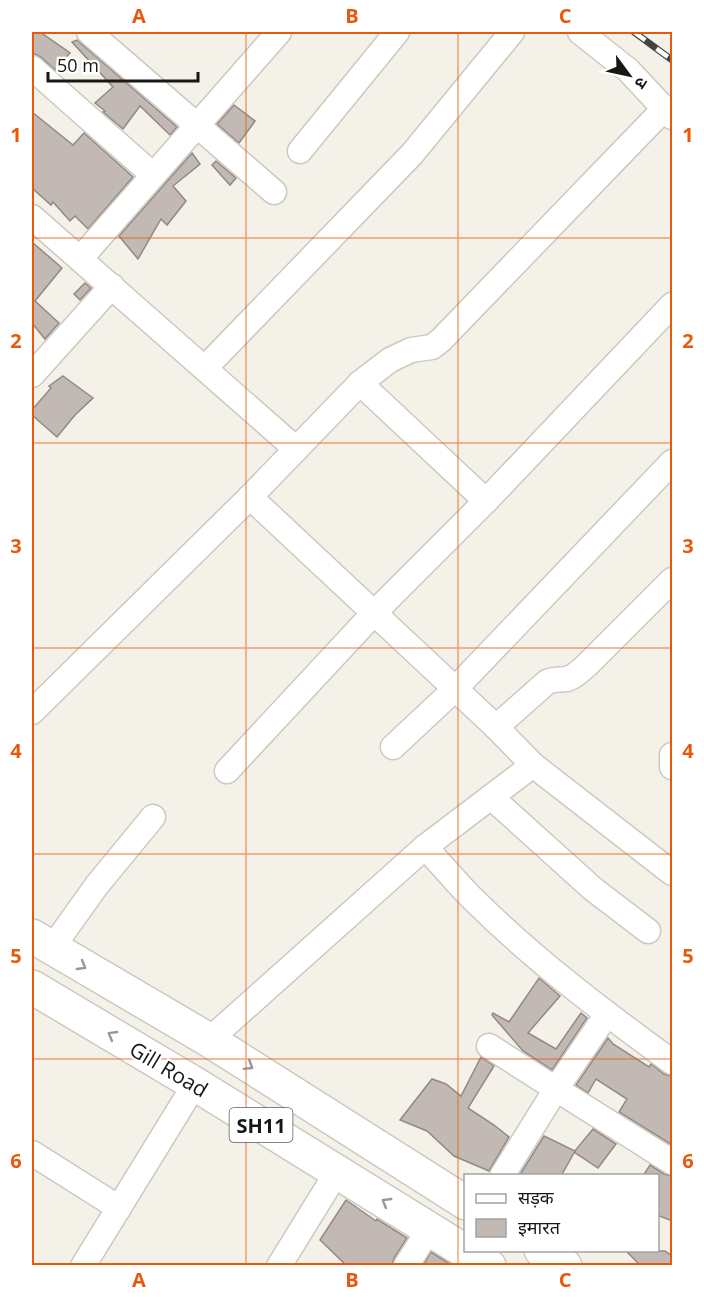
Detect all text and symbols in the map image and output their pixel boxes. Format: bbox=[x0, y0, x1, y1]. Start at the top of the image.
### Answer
text: A bbox=[132, 2, 146, 29]
text: B bbox=[345, 2, 359, 29]
text: C bbox=[559, 2, 572, 29]
scale bar bbox=[48, 45, 198, 83]
north arrow bbox=[599, 45, 659, 105]
text: 50 m bbox=[57, 53, 99, 77]
text: उ bbox=[629, 73, 653, 94]
text: 1 bbox=[10, 121, 22, 148]
text: 1 bbox=[682, 121, 694, 148]
text: 2 bbox=[10, 327, 22, 354]
text: 2 bbox=[682, 327, 694, 354]
text: 3 bbox=[10, 532, 22, 559]
text: 3 bbox=[682, 532, 694, 559]
text: 4 bbox=[10, 737, 22, 764]
text: 4 bbox=[682, 737, 694, 764]
text: 5 bbox=[10, 942, 22, 969]
text: 5 bbox=[682, 942, 694, 969]
one-way arrow bbox=[76, 958, 86, 970]
one-way arrow bbox=[108, 1031, 118, 1042]
street label: Gill Road bbox=[125, 1035, 213, 1103]
one-way arrow bbox=[242, 1059, 253, 1070]
road number: SH11 bbox=[230, 1108, 292, 1142]
text: 6 bbox=[10, 1147, 22, 1174]
text: 6 bbox=[682, 1147, 694, 1174]
legend bbox=[464, 1174, 659, 1252]
text: सड़क bbox=[518, 1185, 555, 1209]
one-way arrow bbox=[382, 1197, 392, 1209]
text: इमारत bbox=[518, 1215, 561, 1239]
text: A bbox=[132, 1266, 146, 1293]
text: B bbox=[345, 1266, 359, 1293]
text: C bbox=[559, 1266, 572, 1293]

